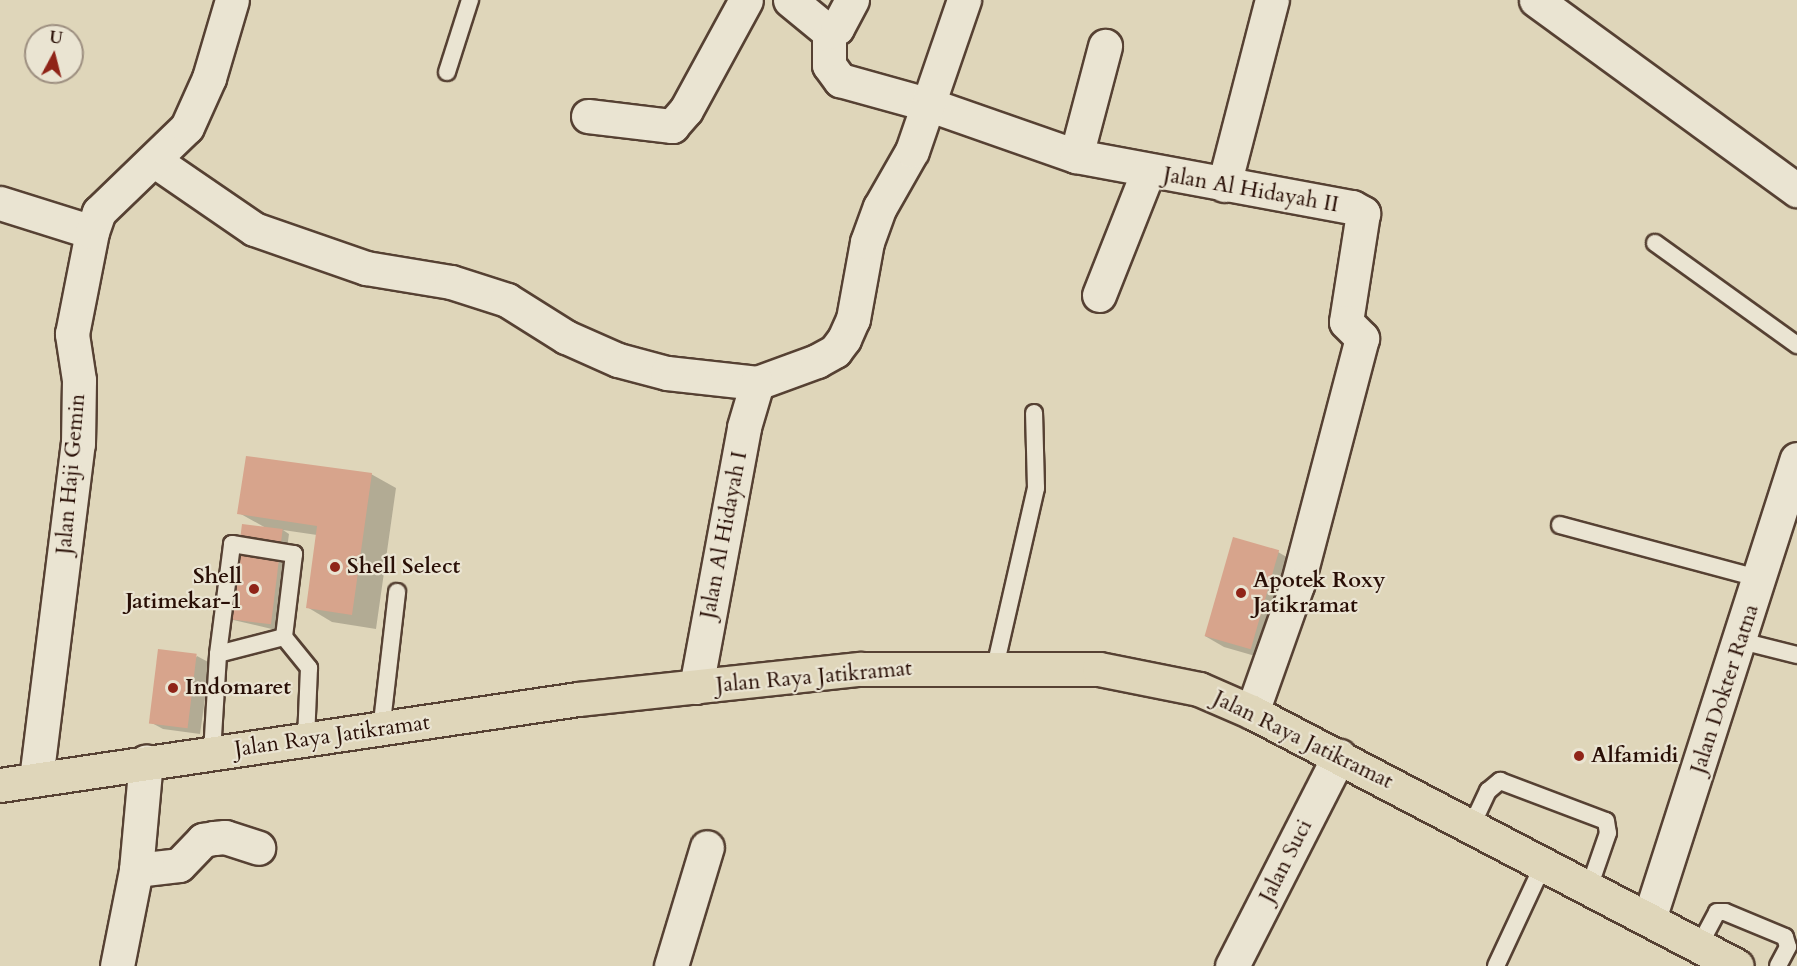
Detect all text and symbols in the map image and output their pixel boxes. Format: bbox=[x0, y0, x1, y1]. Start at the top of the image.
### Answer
north arrow bbox=[24, 24, 84, 84]
text: U bbox=[48, 26, 64, 50]
street label: Jalan Al Hidayah II bbox=[1161, 162, 1341, 218]
street label: Jalan Haji Gemin bbox=[51, 392, 91, 556]
street label: Jalan Al Hidayah I bbox=[695, 449, 753, 621]
place label: Shell Select bbox=[347, 554, 460, 580]
marker: Shell Select bbox=[328, 560, 342, 574]
place label: Shell Jatimekar-1 bbox=[125, 563, 242, 614]
place label: Apotek Roxy Jatikramat bbox=[1253, 567, 1385, 618]
marker: Shell Jatimekar-1 bbox=[247, 582, 261, 596]
marker: Apotek Roxy Jatikramat bbox=[1234, 586, 1248, 600]
street label: Jalan Dokter Ratna bbox=[1685, 601, 1765, 777]
street label: Jalan Raya Jatikramat bbox=[715, 655, 913, 699]
place label: Indomaret bbox=[185, 675, 291, 701]
marker: Indomaret bbox=[166, 681, 180, 695]
street label: Jalan Raya Jatikramat bbox=[1209, 685, 1397, 795]
street label: Jalan Raya Jatikramat bbox=[233, 709, 431, 763]
place label: Alfamidi bbox=[1591, 743, 1679, 769]
marker: Alfamidi bbox=[1572, 749, 1586, 763]
street label: Jalan Suci bbox=[1254, 815, 1318, 907]

